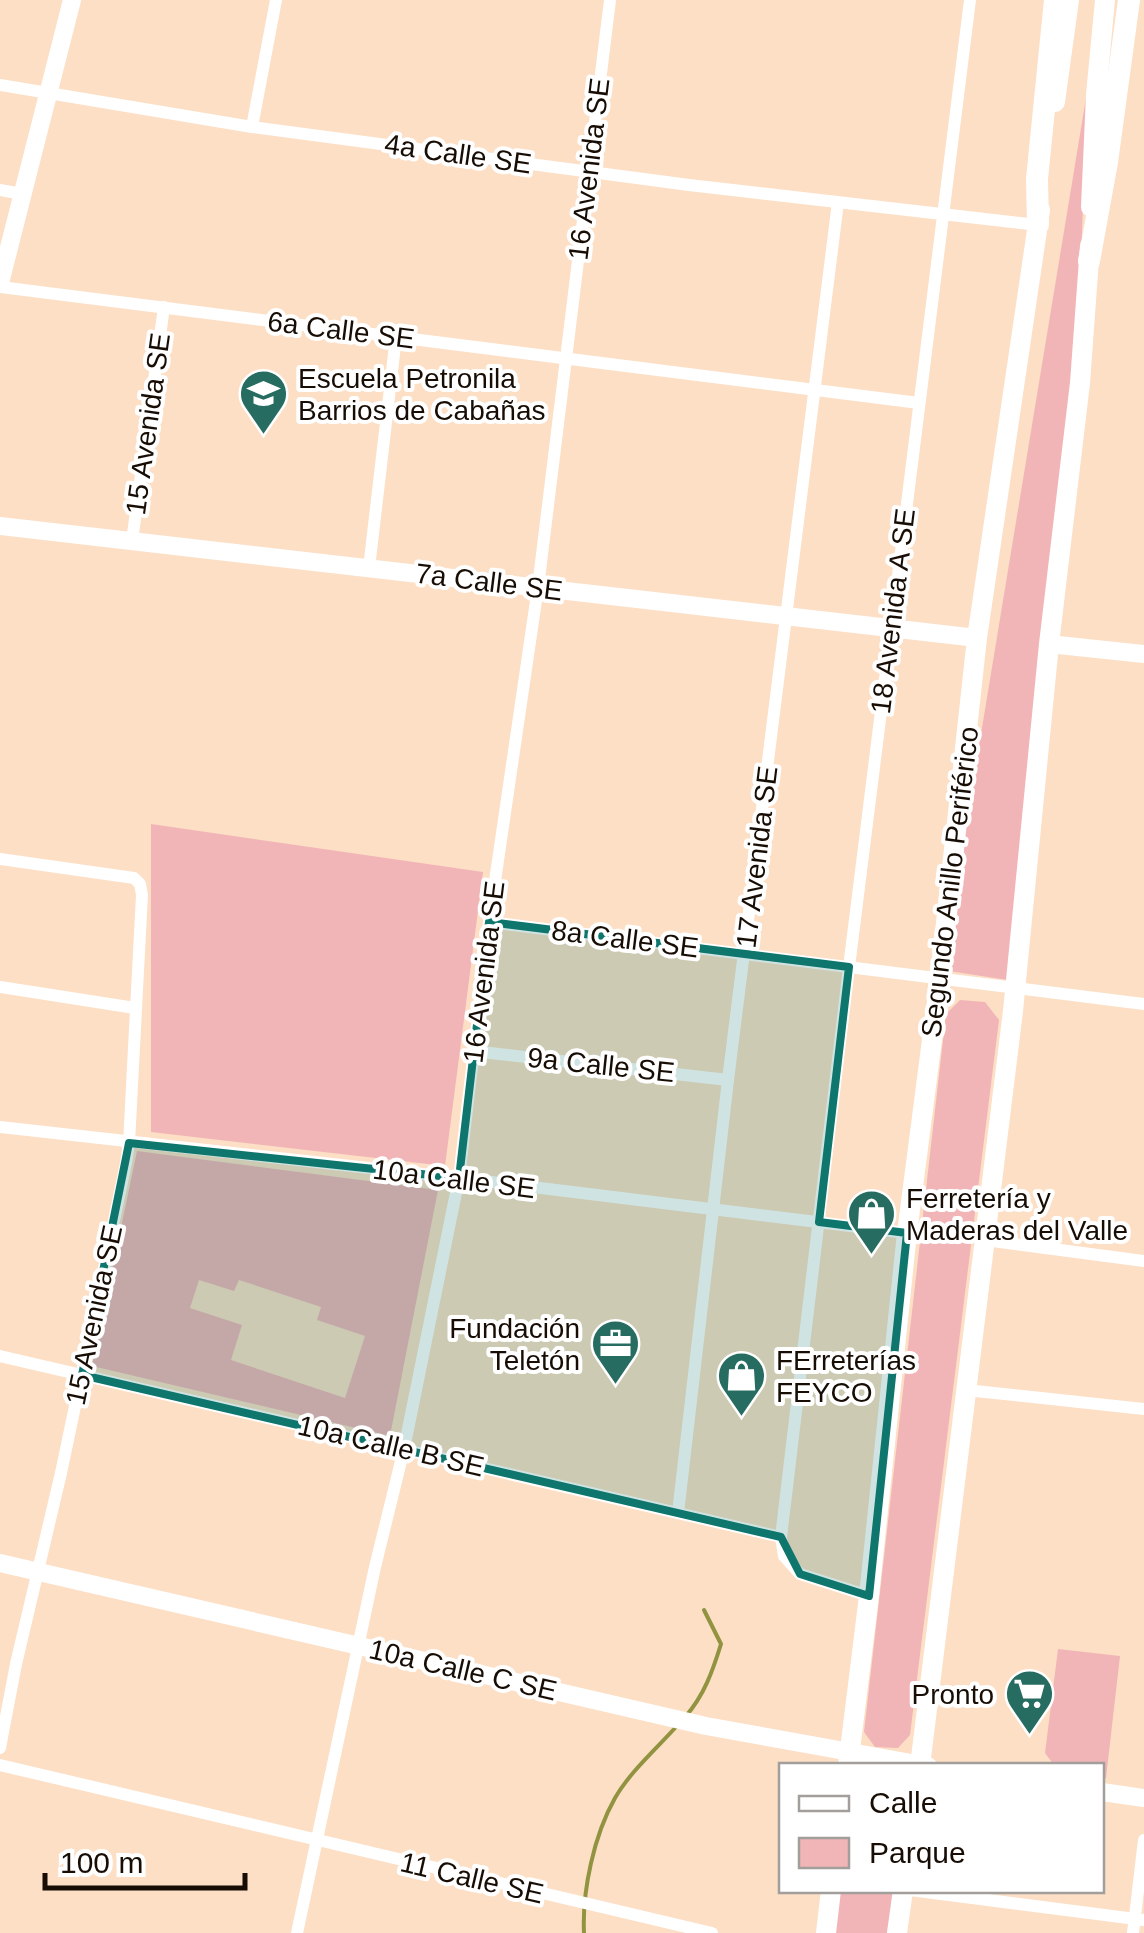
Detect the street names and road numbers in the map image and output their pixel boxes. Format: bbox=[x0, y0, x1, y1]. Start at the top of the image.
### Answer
street label: 16 Avenida SE bbox=[562, 76, 616, 262]
street label: 4a Calle SE bbox=[383, 128, 533, 180]
street label: 6a Calle SE bbox=[266, 306, 416, 354]
street label: 15 Avenida SE bbox=[120, 331, 176, 517]
street label: 18 Avenida A SE bbox=[865, 507, 921, 715]
street label: 7a Calle SE bbox=[414, 558, 564, 606]
street label: Segundo Anillo Periférico bbox=[916, 725, 984, 1039]
street label: 17 Avenida SE bbox=[730, 764, 784, 950]
street label: 16 Avenida SE bbox=[457, 879, 511, 1065]
street label: 8a Calle SE bbox=[550, 915, 700, 963]
street label: 9a Calle SE bbox=[526, 1042, 676, 1088]
street label: 10a Calle SE bbox=[371, 1154, 537, 1204]
street label: 15 Avenida SE bbox=[60, 1222, 128, 1408]
street label: 10a Calle B SE bbox=[295, 1410, 487, 1482]
street label: 10a Calle C SE bbox=[366, 1633, 560, 1707]
street label: 11 Calle SE bbox=[397, 1846, 547, 1910]

